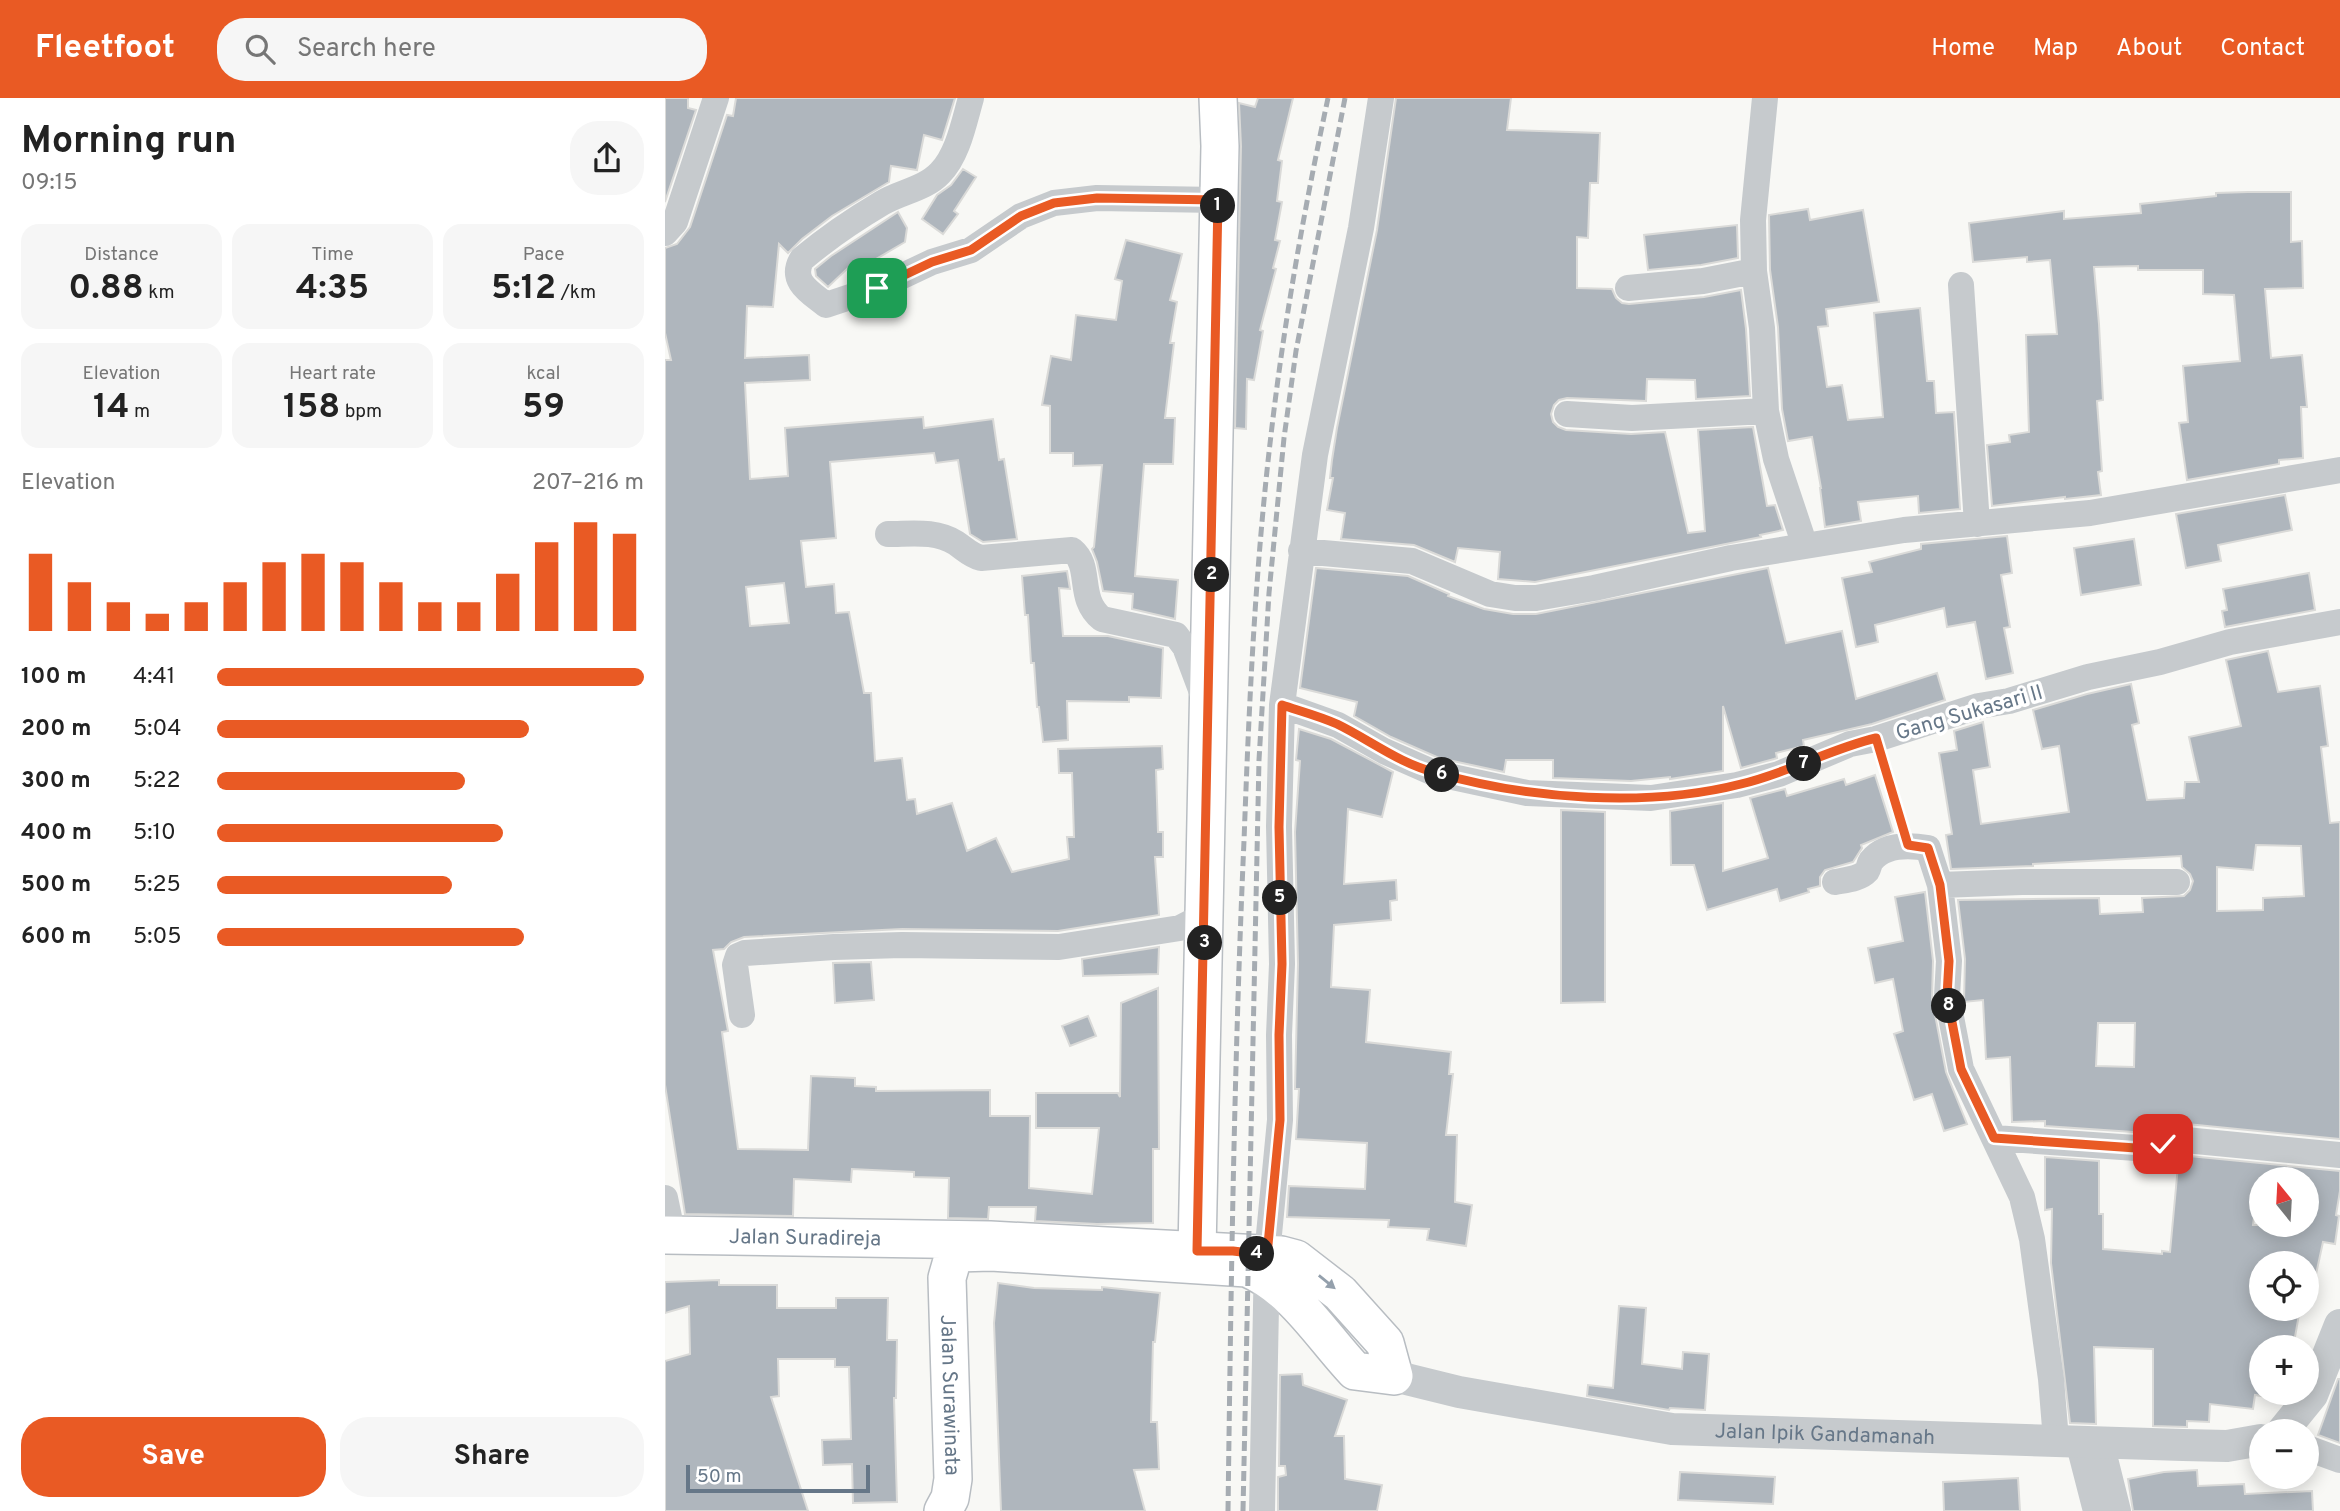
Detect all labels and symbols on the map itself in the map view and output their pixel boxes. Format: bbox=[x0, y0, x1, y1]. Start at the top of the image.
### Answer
pin: 1 bbox=[1201, 188, 1235, 224]
pin bbox=[847, 258, 907, 318]
pin: 2 bbox=[1195, 558, 1229, 592]
street label: Gang Sukasari II bbox=[1893, 680, 2046, 747]
pin: 7 bbox=[1787, 746, 1821, 782]
pin: 6 bbox=[1425, 758, 1459, 792]
pin: 5 bbox=[1263, 880, 1297, 916]
pin: 3 bbox=[1187, 926, 1223, 960]
pin: 8 bbox=[1931, 988, 1967, 1024]
pin bbox=[2133, 1114, 2193, 1174]
north arrow bbox=[2249, 1167, 2319, 1237]
street label: Jalan Suradireja bbox=[729, 1224, 881, 1253]
pin: 4 bbox=[1239, 1236, 1275, 1272]
one-way arrow bbox=[1317, 1275, 1335, 1290]
street label: Jalan Surawinata bbox=[933, 1314, 965, 1476]
street label: Jalan Ipik Gandamanah bbox=[1714, 1418, 1935, 1452]
scale bar bbox=[686, 1462, 870, 1494]

